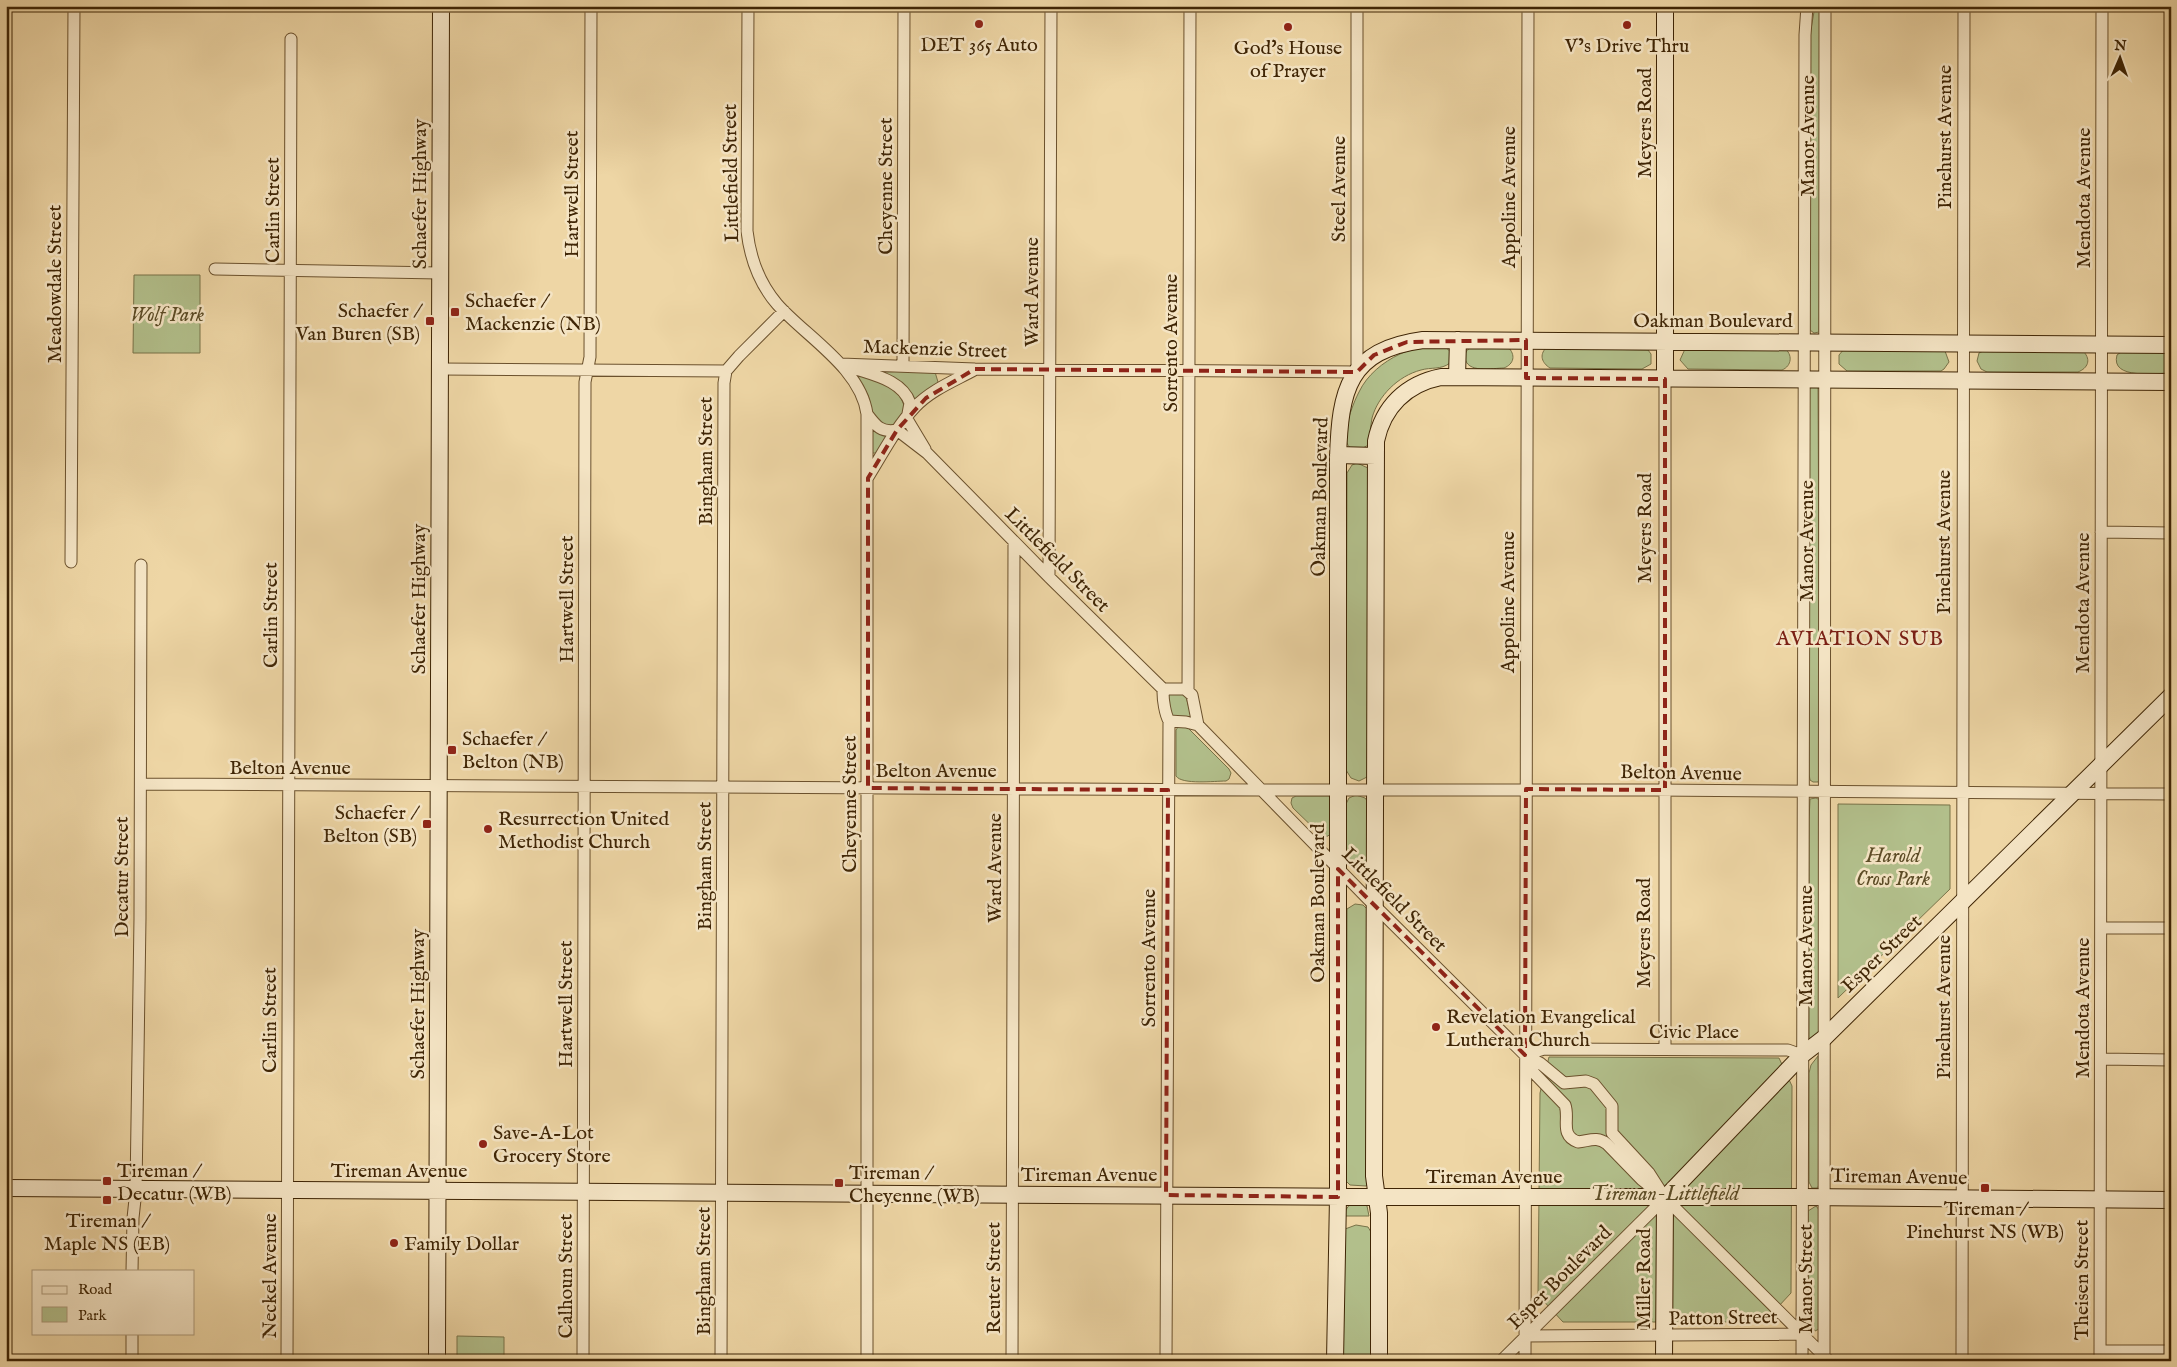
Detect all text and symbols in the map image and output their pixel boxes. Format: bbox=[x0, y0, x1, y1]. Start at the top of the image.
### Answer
marker: DET 365 Auto bbox=[973, 18, 985, 30]
marker: V’s Drive Thru bbox=[1621, 19, 1633, 31]
marker: God's House of Prayer bbox=[1282, 21, 1294, 33]
north arrow bbox=[2094, 32, 2144, 82]
place label: DET 365 Auto bbox=[920, 33, 1038, 58]
place label: V’s Drive Thru bbox=[1564, 34, 1689, 59]
place label: God's House of Prayer bbox=[1234, 36, 1342, 84]
text: N bbox=[2113, 37, 2127, 55]
street label: Pinehurst Avenue bbox=[1933, 65, 1958, 209]
street label: Meyers Road bbox=[1633, 67, 1658, 178]
street label: Manor Avenue bbox=[1796, 75, 1821, 197]
street label: Littlefield Street bbox=[718, 103, 745, 243]
street label: Cheyenne Street bbox=[874, 117, 899, 255]
street label: Schaefer Highway bbox=[408, 119, 433, 269]
street label: Appoline Avenue bbox=[1497, 126, 1522, 269]
street label: Mendota Avenue bbox=[2072, 128, 2097, 268]
street label: Hartwell Street bbox=[560, 130, 585, 258]
street label: Steel Avenue bbox=[1327, 136, 1352, 242]
street label: Carlin Street bbox=[261, 157, 286, 263]
street label: Meadowdale Street bbox=[43, 205, 68, 363]
street label: Ward Avenue bbox=[1020, 237, 1045, 347]
street label: Sorrento Avenue bbox=[1159, 274, 1184, 412]
place label: Schaefer / Mackenzie (NB) bbox=[465, 289, 601, 337]
place label: Schaefer / Van Buren (SB) bbox=[295, 299, 423, 347]
park label: Wolf Park bbox=[130, 303, 204, 328]
marker: Schaefer / Mackenzie (NB) bbox=[449, 306, 461, 318]
street label: Oakman Boulevard bbox=[1633, 309, 1793, 334]
marker: Schaefer / Van Buren (SB) bbox=[424, 315, 436, 327]
street label: Mackenzie Street bbox=[862, 334, 1008, 365]
street label: Bingham Street bbox=[694, 396, 719, 525]
street label: Oakman Boulevard bbox=[1307, 417, 1334, 577]
street label: Pinehurst Avenue bbox=[1932, 470, 1957, 614]
street label: Meyers Road bbox=[1633, 472, 1658, 583]
street label: Manor Avenue bbox=[1795, 480, 1820, 602]
street label: Littlefield Street bbox=[999, 502, 1115, 618]
street label: Schaefer Highway bbox=[407, 524, 432, 674]
street label: Appoline Avenue bbox=[1496, 531, 1521, 674]
street label: Mendota Avenue bbox=[2071, 533, 2096, 673]
street label: Hartwell Street bbox=[555, 535, 580, 663]
street label: Carlin Street bbox=[259, 562, 284, 668]
district label: AVIATION SUB bbox=[1775, 626, 1944, 653]
place label: Schaefer / Belton (NB) bbox=[462, 727, 564, 775]
street label: Cheyenne Street bbox=[838, 735, 863, 873]
marker: Schaefer / Belton (NB) bbox=[446, 744, 458, 756]
street label: Belton Avenue bbox=[229, 756, 351, 781]
street label: Belton Avenue bbox=[875, 759, 997, 784]
street label: Belton Avenue bbox=[1620, 760, 1742, 787]
place label: Schaefer / Belton (SB) bbox=[323, 801, 420, 849]
street label: Bingham Street bbox=[693, 801, 718, 930]
place label: Resurrection United Methodist Church bbox=[498, 807, 669, 855]
street label: Ward Avenue bbox=[983, 813, 1008, 923]
street label: Decatur Street bbox=[110, 816, 135, 938]
marker: Schaefer / Belton (SB) bbox=[421, 818, 433, 830]
marker: Resurrection United Methodist Church bbox=[482, 823, 494, 835]
street label: Oakman Boulevard bbox=[1306, 823, 1331, 983]
street label: Littlefield Street bbox=[1336, 842, 1452, 958]
park label: Harold Cross Park bbox=[1856, 844, 1930, 892]
street label: Meyers Road bbox=[1632, 877, 1657, 988]
street label: Manor Avenue bbox=[1794, 885, 1819, 1007]
street label: Sorrento Avenue bbox=[1137, 889, 1162, 1027]
street label: Esper Street bbox=[1837, 909, 1928, 999]
street label: Schaefer Highway bbox=[406, 929, 431, 1079]
street label: Pinehurst Avenue bbox=[1932, 935, 1957, 1079]
street label: Mendota Avenue bbox=[2071, 938, 2096, 1078]
street label: Hartwell Street bbox=[554, 940, 579, 1068]
street label: Carlin Street bbox=[258, 967, 283, 1073]
place label: Revelation Evangelical Lutheran Church bbox=[1446, 1005, 1636, 1053]
street label: Civic Place bbox=[1649, 1020, 1739, 1045]
marker: Revelation Evangelical Lutheran Church bbox=[1430, 1021, 1442, 1033]
place label: Save-A-Lot Grocery Store bbox=[493, 1121, 611, 1169]
marker: Save-A-Lot Grocery Store bbox=[477, 1138, 489, 1150]
place label: Tireman / Decatur (WB) bbox=[117, 1159, 232, 1207]
street label: Tireman Avenue bbox=[331, 1159, 467, 1184]
place label: Tireman / Cheyenne (WB) bbox=[849, 1161, 980, 1209]
street label: Tireman Avenue bbox=[1021, 1163, 1157, 1188]
street label: Tireman Avenue bbox=[1830, 1164, 1968, 1191]
street label: Tireman Avenue bbox=[1426, 1165, 1562, 1190]
marker: Tireman / Decatur (WB) bbox=[101, 1175, 113, 1187]
marker: Tireman / Cheyenne (WB) bbox=[833, 1177, 845, 1189]
park label: Tireman-Littlefield bbox=[1591, 1182, 1741, 1207]
marker: Tireman / Pinehurst NS (WB) bbox=[1979, 1182, 1991, 1194]
marker: Tireman / Maple NS (EB) bbox=[101, 1194, 113, 1206]
place label: Tireman / Pinehurst NS (WB) bbox=[1906, 1197, 2064, 1245]
street label: Bingham Street bbox=[692, 1206, 717, 1335]
place label: Tireman / Maple NS (EB) bbox=[44, 1209, 170, 1257]
street label: Neckel Avenue bbox=[258, 1213, 283, 1339]
street label: Calhoun Street bbox=[554, 1213, 579, 1338]
street label: Theisen Street bbox=[2070, 1220, 2095, 1340]
street label: Esper Boulevard bbox=[1503, 1221, 1618, 1335]
street label: Reuter Street bbox=[982, 1222, 1007, 1334]
street label: Manor Street bbox=[1794, 1224, 1819, 1334]
street label: Miller Road bbox=[1632, 1228, 1657, 1330]
place label: Family Dollar bbox=[404, 1232, 520, 1257]
marker: Family Dollar bbox=[388, 1237, 400, 1249]
legend bbox=[32, 1270, 195, 1334]
text: Road bbox=[78, 1280, 113, 1299]
street label: Patton Street bbox=[1668, 1305, 1778, 1332]
text: Park bbox=[78, 1306, 108, 1325]

